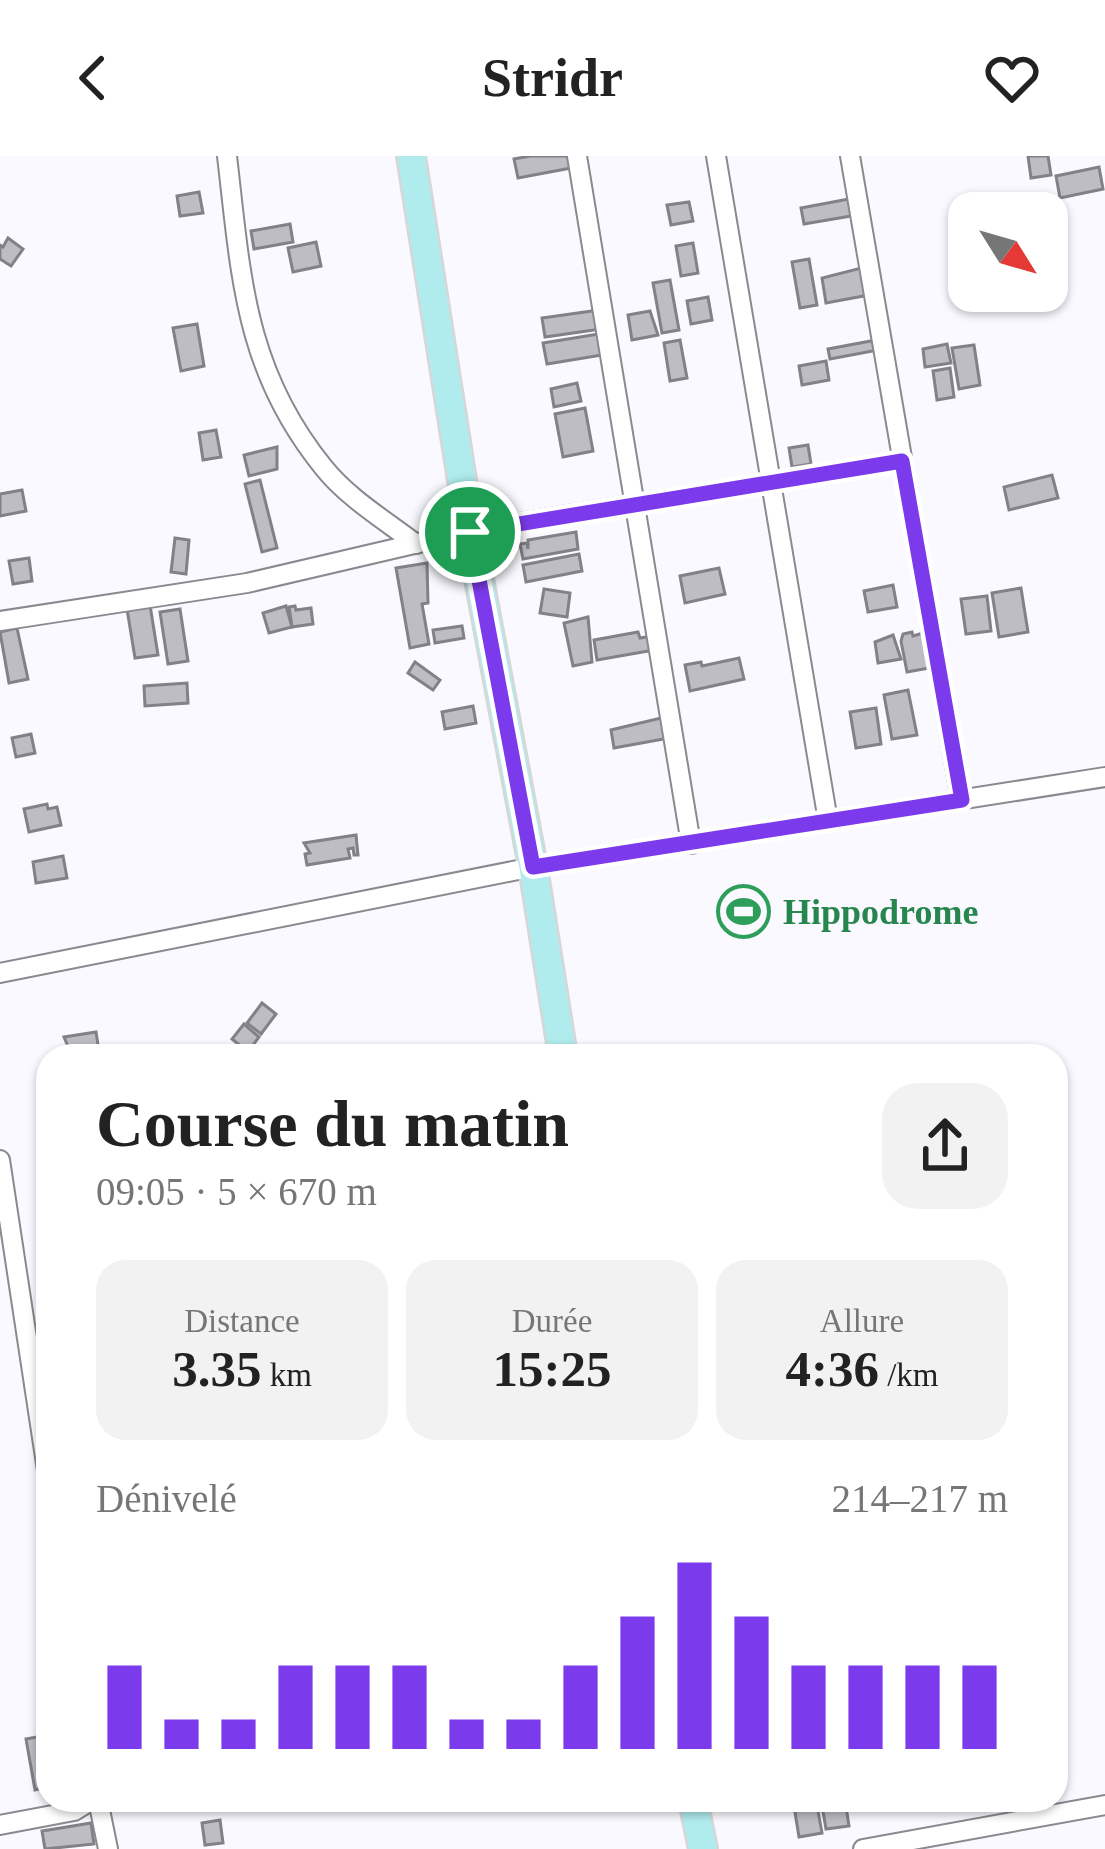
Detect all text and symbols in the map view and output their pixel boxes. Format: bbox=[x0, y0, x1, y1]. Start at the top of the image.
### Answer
icon: back bbox=[60, 45, 126, 111]
icon: heart bbox=[979, 45, 1045, 111]
text: Stridr bbox=[482, 48, 623, 108]
north arrow bbox=[948, 192, 1068, 312]
map controls bbox=[948, 192, 1068, 312]
pin bbox=[419, 481, 521, 583]
icon: arrive bbox=[437, 499, 503, 565]
sports icon: Hippodrome bbox=[716, 883, 772, 939]
place label: Hippodrome bbox=[783, 892, 978, 932]
button: share bbox=[882, 1083, 1008, 1209]
text: Course du matin bbox=[96, 1087, 569, 1160]
text: 09:05 · 5 × 670 m bbox=[96, 1170, 377, 1213]
text: Distance bbox=[184, 1303, 300, 1339]
text: Durée bbox=[512, 1303, 592, 1339]
text: Allure bbox=[820, 1303, 904, 1339]
text: 3.35 bbox=[172, 1341, 261, 1397]
text: 15:25 bbox=[493, 1341, 611, 1397]
text: 4:36 bbox=[785, 1341, 879, 1397]
text: km bbox=[261, 1357, 312, 1393]
text: /km bbox=[879, 1357, 939, 1393]
text: Dénivelé bbox=[96, 1477, 237, 1520]
text: 214–217 m bbox=[831, 1477, 1008, 1520]

